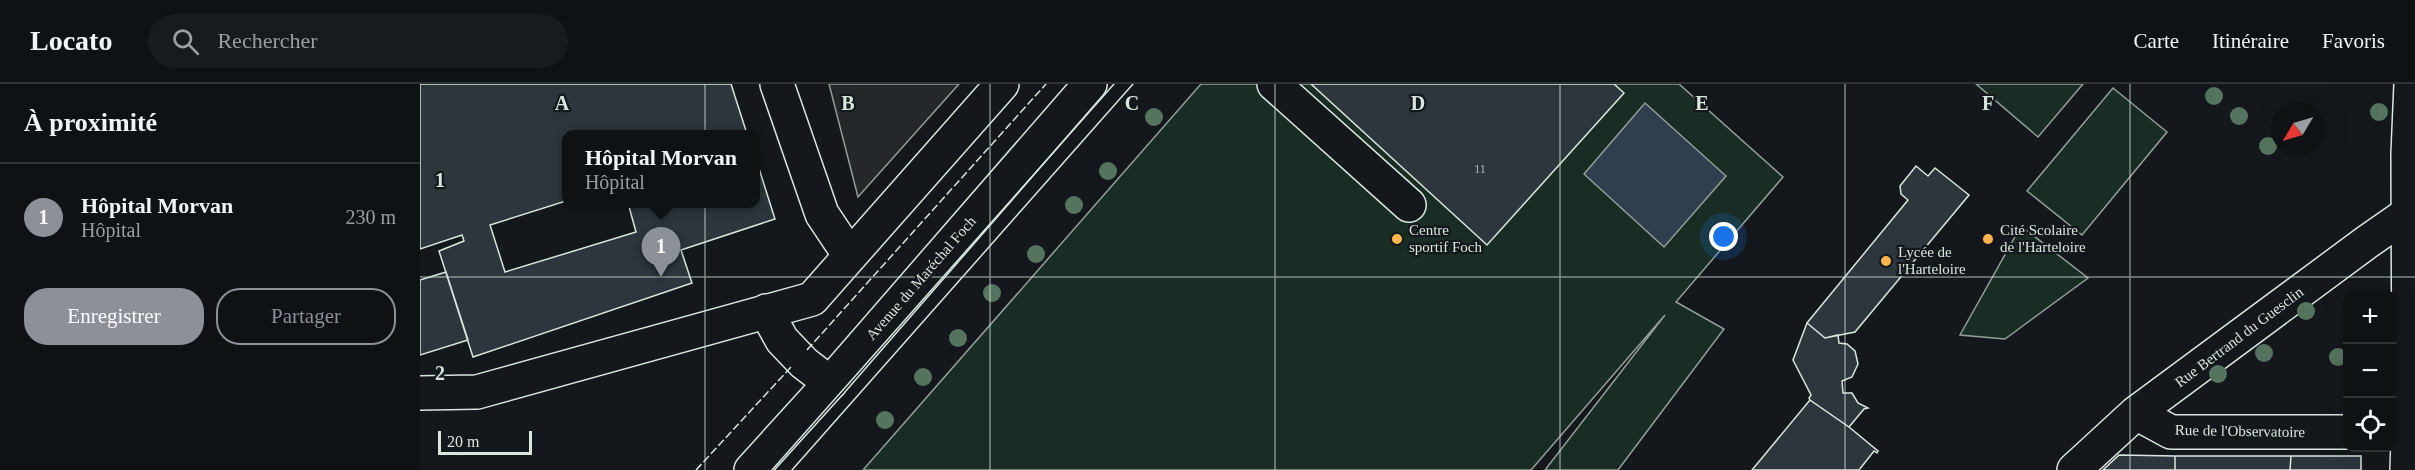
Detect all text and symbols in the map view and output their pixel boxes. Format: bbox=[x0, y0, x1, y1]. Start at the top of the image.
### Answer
search box bbox=[148, 14, 568, 68]
text: Locato bbox=[30, 25, 112, 56]
icon: search bbox=[169, 25, 202, 58]
text: Rechercher bbox=[217, 28, 318, 53]
text: Carte bbox=[2134, 29, 2179, 53]
text: Itinéraire bbox=[2212, 29, 2289, 53]
text: Favoris bbox=[2322, 29, 2385, 53]
text: A bbox=[555, 92, 570, 114]
text: B bbox=[841, 92, 855, 114]
text: C bbox=[1125, 92, 1139, 114]
text: D bbox=[1411, 92, 1425, 114]
text: E bbox=[1695, 92, 1709, 114]
text: F bbox=[1982, 92, 1994, 114]
north arrow bbox=[2271, 102, 2325, 156]
text: À proximité bbox=[24, 108, 157, 137]
popup bbox=[562, 130, 760, 208]
text: Hôpital Morvan bbox=[585, 145, 737, 170]
house number: 11 bbox=[1474, 162, 1486, 176]
text: 1 bbox=[435, 169, 445, 191]
text: Hôpital bbox=[585, 171, 645, 193]
text: Hôpital Morvan bbox=[81, 193, 233, 218]
text: 1 bbox=[39, 206, 49, 228]
text: 230 m bbox=[345, 206, 396, 228]
street label: Avenue du Maréchal Foch bbox=[863, 213, 979, 343]
text: Hôpital bbox=[81, 219, 141, 241]
place label: Centre sportif Foch bbox=[1409, 222, 1482, 255]
your location bbox=[1709, 222, 1738, 251]
place label: Cité Scolaire de l'Harteloire bbox=[2000, 222, 2086, 255]
pin: 1 bbox=[642, 228, 680, 277]
marker: Centre sportif Foch bbox=[1390, 232, 1404, 246]
marker: Cité Scolaire de l'Harteloire bbox=[1981, 232, 1995, 246]
place label: Lycée de l'Harteloire bbox=[1898, 244, 1966, 277]
marker: Lycée de l'Harteloire bbox=[1879, 254, 1893, 268]
street label: Rue Bertrand du Guesclin bbox=[2172, 283, 2307, 390]
button: Enregistrer bbox=[24, 288, 204, 345]
button: Partager bbox=[216, 288, 396, 345]
map controls bbox=[2343, 290, 2397, 452]
button: + bbox=[2343, 290, 2397, 344]
button: − bbox=[2343, 344, 2397, 398]
text: 2 bbox=[435, 362, 445, 384]
button: locate bbox=[2343, 398, 2397, 452]
street label: Rue de l'Observatoire bbox=[2175, 422, 2306, 440]
scale bar bbox=[438, 428, 532, 456]
text: 20 m bbox=[447, 433, 479, 450]

